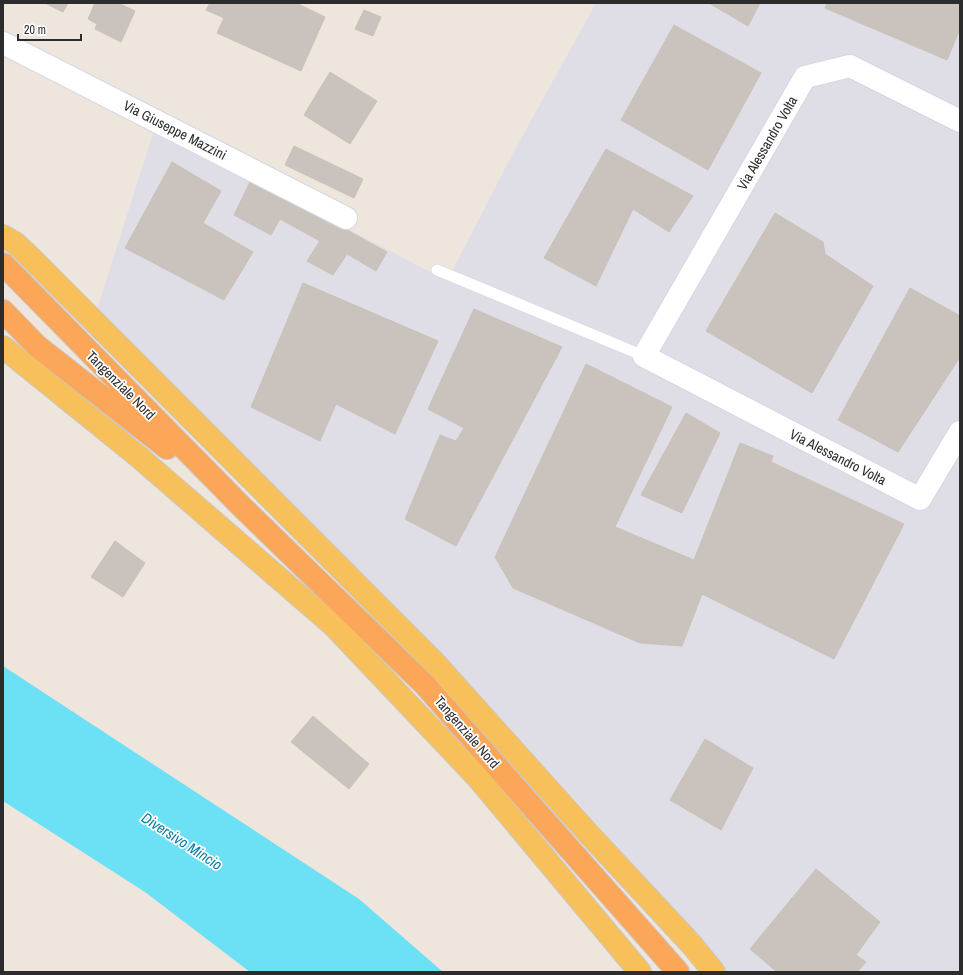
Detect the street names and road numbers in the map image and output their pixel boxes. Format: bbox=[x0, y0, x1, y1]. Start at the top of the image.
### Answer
street label: Via Alessandro Volta bbox=[733, 92, 802, 193]
street label: Via Giuseppe Mazzini bbox=[120, 96, 230, 164]
street label: Tangenziale Nord bbox=[83, 347, 159, 423]
street label: Via Alessandro Volta bbox=[787, 425, 890, 489]
street label: Tangenziale Nord bbox=[431, 692, 503, 772]

